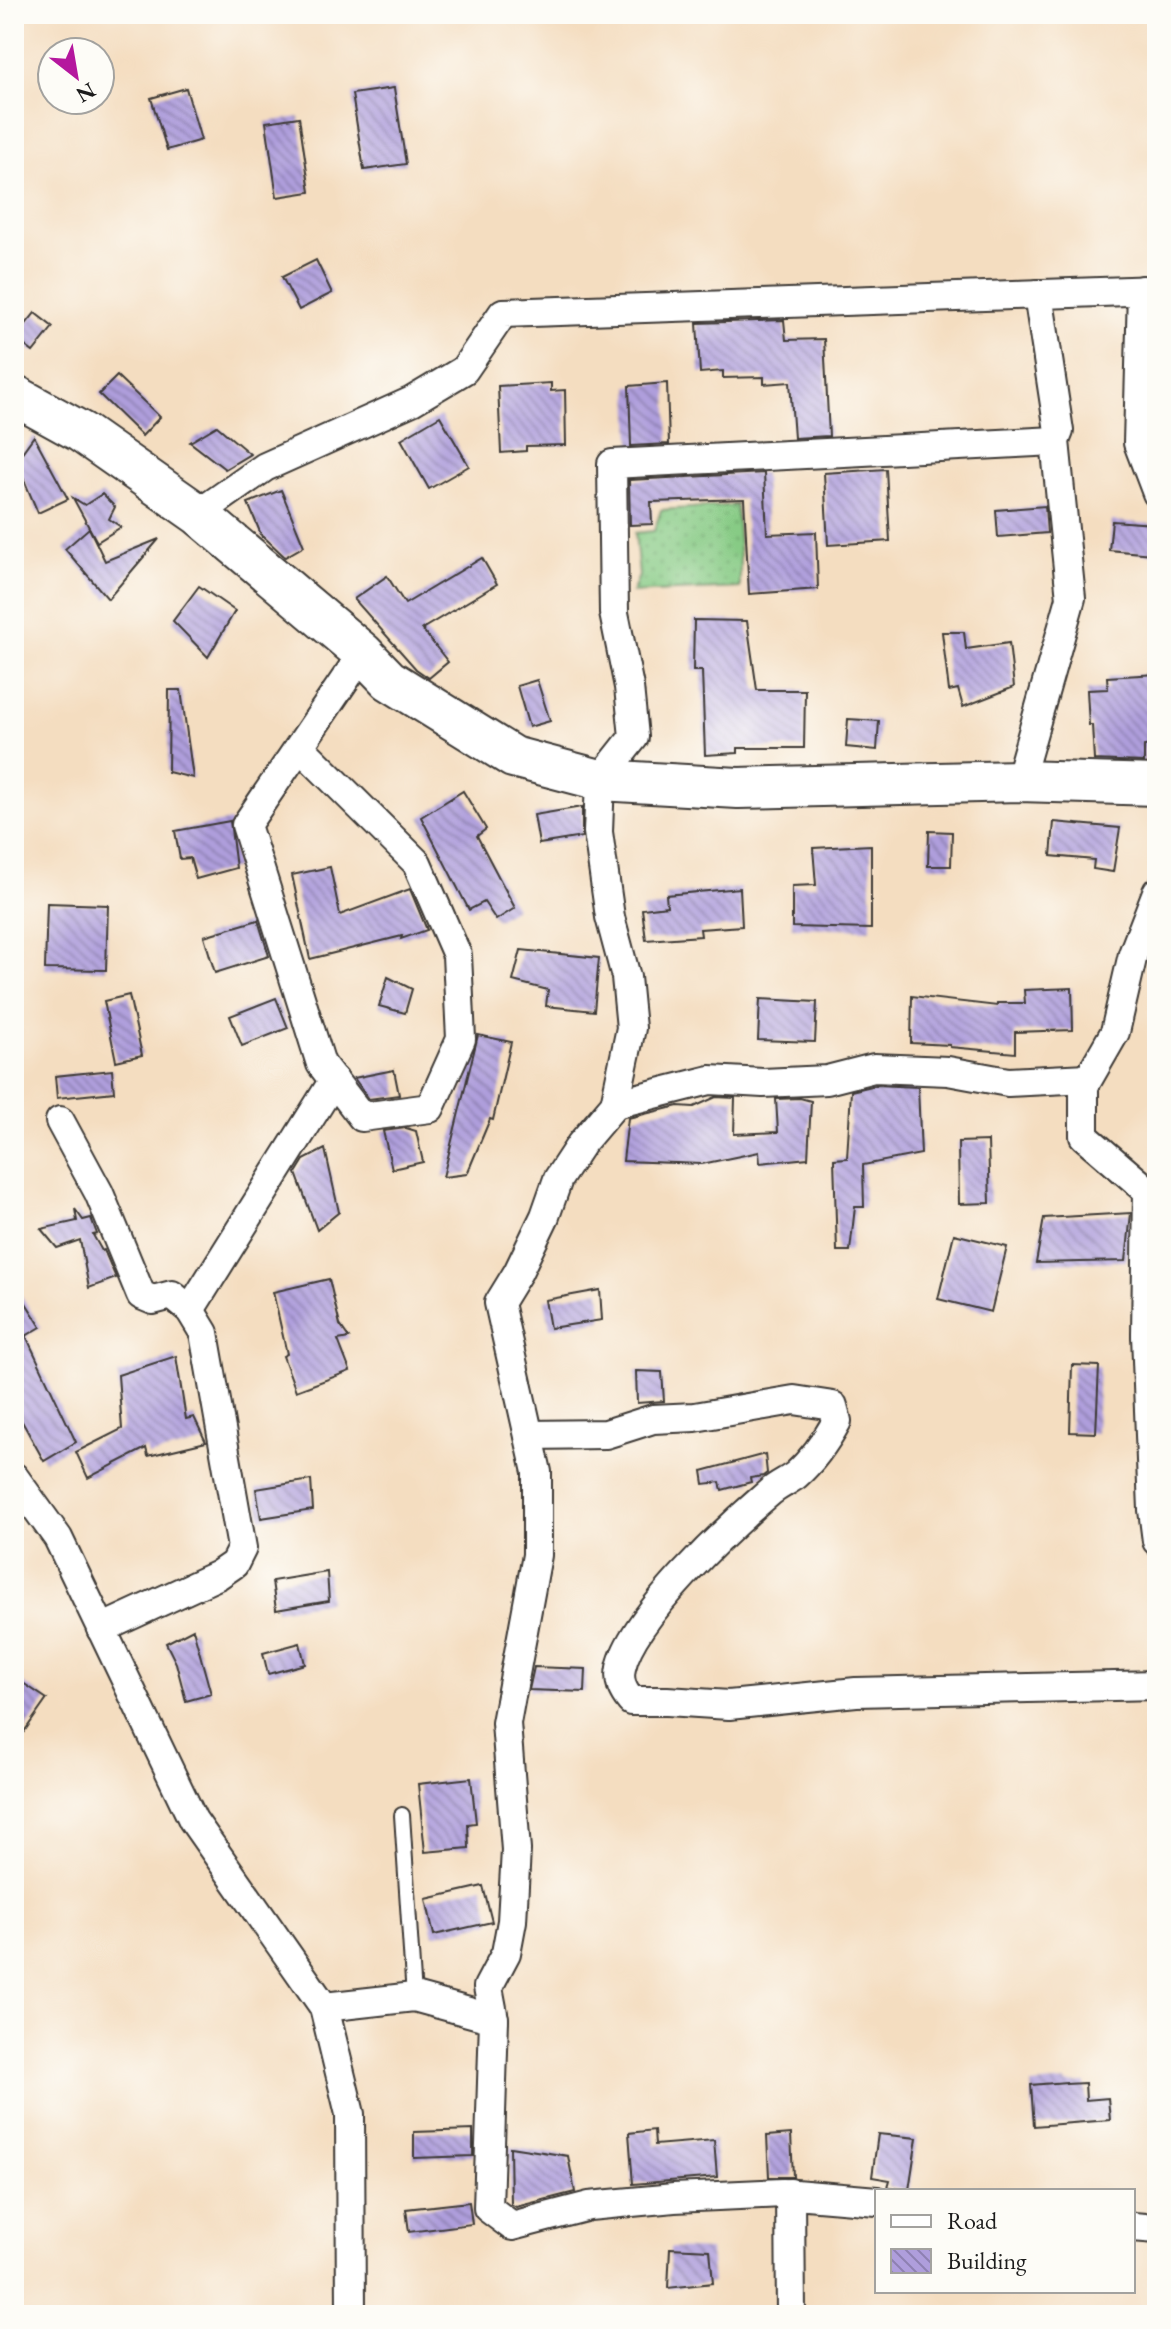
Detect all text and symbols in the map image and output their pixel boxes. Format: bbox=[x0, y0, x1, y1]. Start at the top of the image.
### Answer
north arrow bbox=[36, 36, 116, 116]
text: N bbox=[71, 76, 101, 110]
legend bbox=[875, 2189, 1135, 2293]
text: Road bbox=[947, 2205, 998, 2236]
text: Building bbox=[947, 2245, 1027, 2276]

